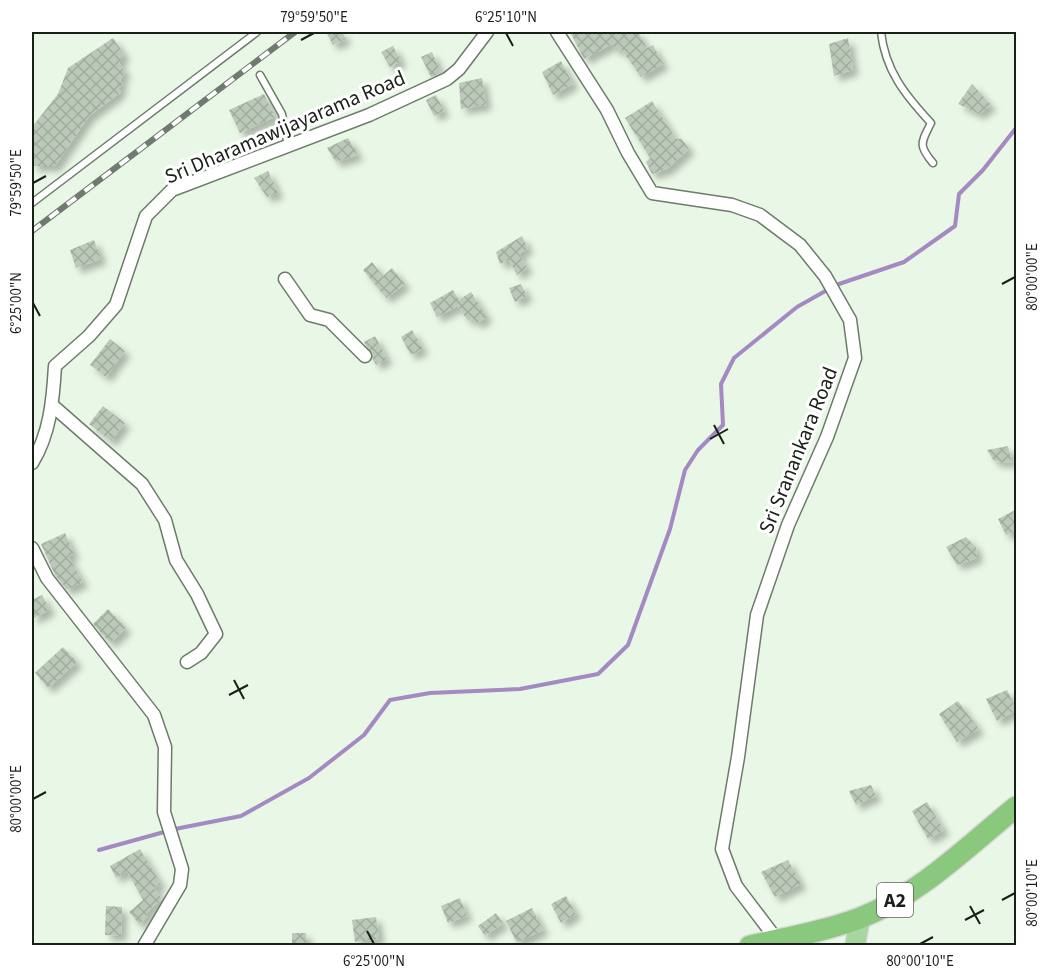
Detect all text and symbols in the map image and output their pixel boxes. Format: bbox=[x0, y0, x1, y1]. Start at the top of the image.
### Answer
text: 79°59'50"E bbox=[280, 7, 348, 28]
text: 6°25'10"N bbox=[475, 7, 537, 28]
street label: Sri Dharamawijayarama Road bbox=[160, 63, 410, 191]
text: 79°59'50"E bbox=[6, 149, 27, 217]
text: 80°00'00"E bbox=[1022, 243, 1043, 311]
text: 6°25'00"N bbox=[6, 272, 27, 334]
street label: Sri Sranankara Road bbox=[751, 362, 845, 538]
text: 80°00'00"E bbox=[6, 765, 27, 833]
text: 80°00'10"E bbox=[1022, 859, 1043, 927]
road number: A2 bbox=[877, 883, 913, 917]
text: 6°25'00"N bbox=[343, 951, 405, 972]
text: 80°00'10"E bbox=[886, 951, 954, 972]

